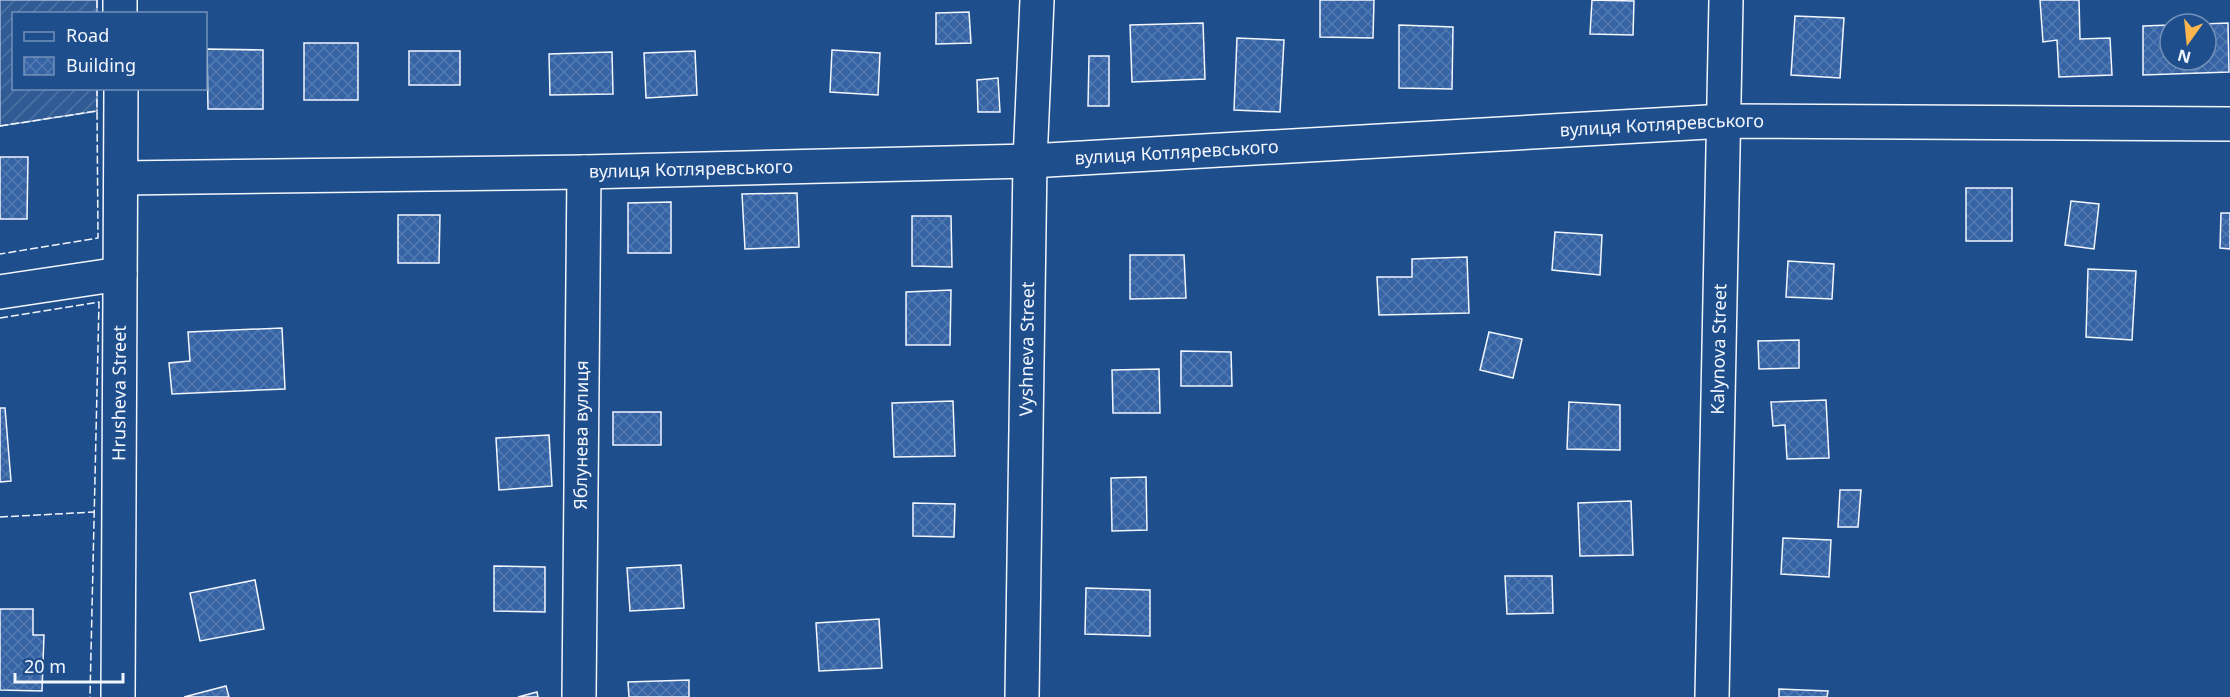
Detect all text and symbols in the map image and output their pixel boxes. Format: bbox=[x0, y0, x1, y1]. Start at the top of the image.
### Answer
legend bbox=[12, 12, 207, 90]
north arrow bbox=[2158, 12, 2218, 72]
text: Road bbox=[66, 23, 109, 47]
text: N bbox=[2175, 44, 2193, 69]
text: Building bbox=[66, 53, 136, 77]
street label: вулиця Котляревського bbox=[1559, 108, 1764, 141]
street label: вулиця Котляревського bbox=[1074, 134, 1279, 169]
street label: вулиця Котляревського bbox=[588, 154, 793, 183]
street label: Vyshneva Street bbox=[1013, 281, 1039, 417]
street label: Kalynova Street bbox=[1705, 283, 1731, 415]
street label: Hrusheva Street bbox=[106, 325, 131, 461]
street label: Яблунева вулиця bbox=[568, 360, 593, 510]
scale bar bbox=[15, 646, 123, 684]
text: 20 m bbox=[24, 654, 66, 678]

